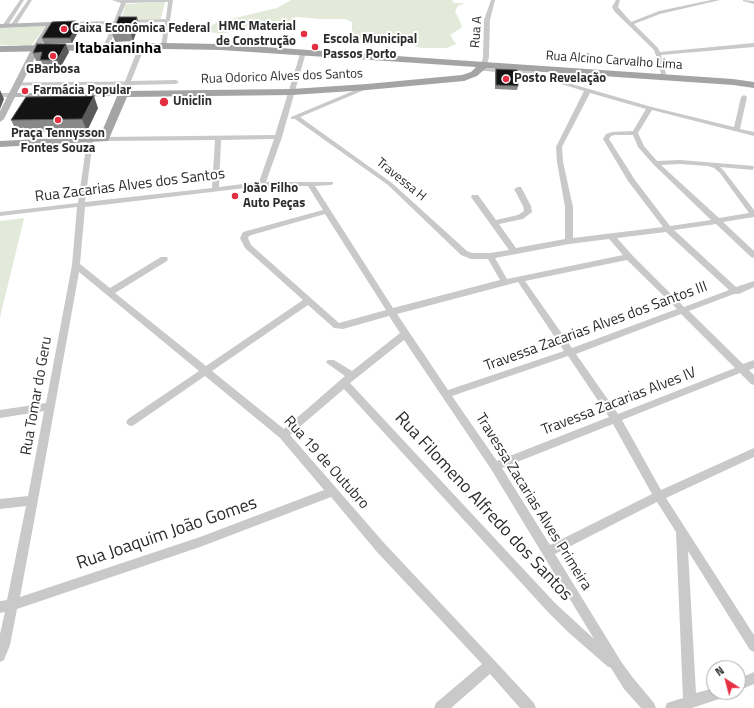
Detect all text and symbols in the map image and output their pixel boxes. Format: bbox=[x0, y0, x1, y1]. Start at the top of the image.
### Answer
street label: Rua A bbox=[468, 15, 486, 49]
place label: HMC Material de Construção bbox=[216, 19, 296, 50]
place label: Caixa Econômica Federal bbox=[72, 21, 210, 37]
marker: Caixa Econômica Federal bbox=[59, 24, 69, 34]
marker: HMC Material de Construção bbox=[299, 29, 309, 39]
place label: Escola Municipal Passos Porto bbox=[323, 32, 417, 63]
district label: Itabaianinha bbox=[75, 39, 161, 59]
marker: Escola Municipal Passos Porto bbox=[310, 42, 320, 52]
street label: Rua Alcino Carvalho Lima bbox=[545, 48, 683, 74]
marker: GBarbosa bbox=[48, 51, 58, 61]
place label: GBarbosa bbox=[26, 62, 80, 78]
street label: Rua Odorico Alves dos Santos bbox=[201, 66, 363, 88]
place label: Posto Revelação bbox=[514, 71, 606, 87]
marker: Posto Revelação bbox=[501, 74, 511, 84]
place label: Farmácia Popular bbox=[33, 83, 131, 99]
marker: Farmácia Popular bbox=[20, 86, 30, 96]
place label: Uniclin bbox=[173, 94, 212, 110]
marker: Uniclin bbox=[158, 96, 170, 108]
marker: Praça Tennysson Fontes Souza bbox=[53, 115, 63, 125]
place label: Praça Tennysson Fontes Souza bbox=[11, 126, 105, 157]
street label: Travessa H bbox=[373, 155, 429, 205]
street label: Rua Zacarias Alves dos Santos bbox=[34, 165, 226, 207]
place label: João Filho Auto Peças bbox=[243, 181, 305, 212]
marker: João Filho Auto Peças bbox=[230, 191, 240, 201]
street label: Travessa Zacarias Alves dos Santos III bbox=[482, 278, 710, 376]
street label: Rua Tomar do Geru bbox=[18, 335, 56, 457]
street label: Travessa Zacarias Alves IV bbox=[539, 364, 699, 440]
street label: Rua Filomeno Alfredo dos Santos bbox=[390, 408, 576, 606]
street label: Travessa Zacarias Alves Primeira bbox=[471, 410, 595, 594]
street label: Rua 19 de Outubro bbox=[280, 413, 372, 513]
street label: Rua Joaquim João Gomes bbox=[74, 493, 260, 575]
north arrow bbox=[706, 660, 746, 700]
text: N bbox=[712, 662, 727, 680]

